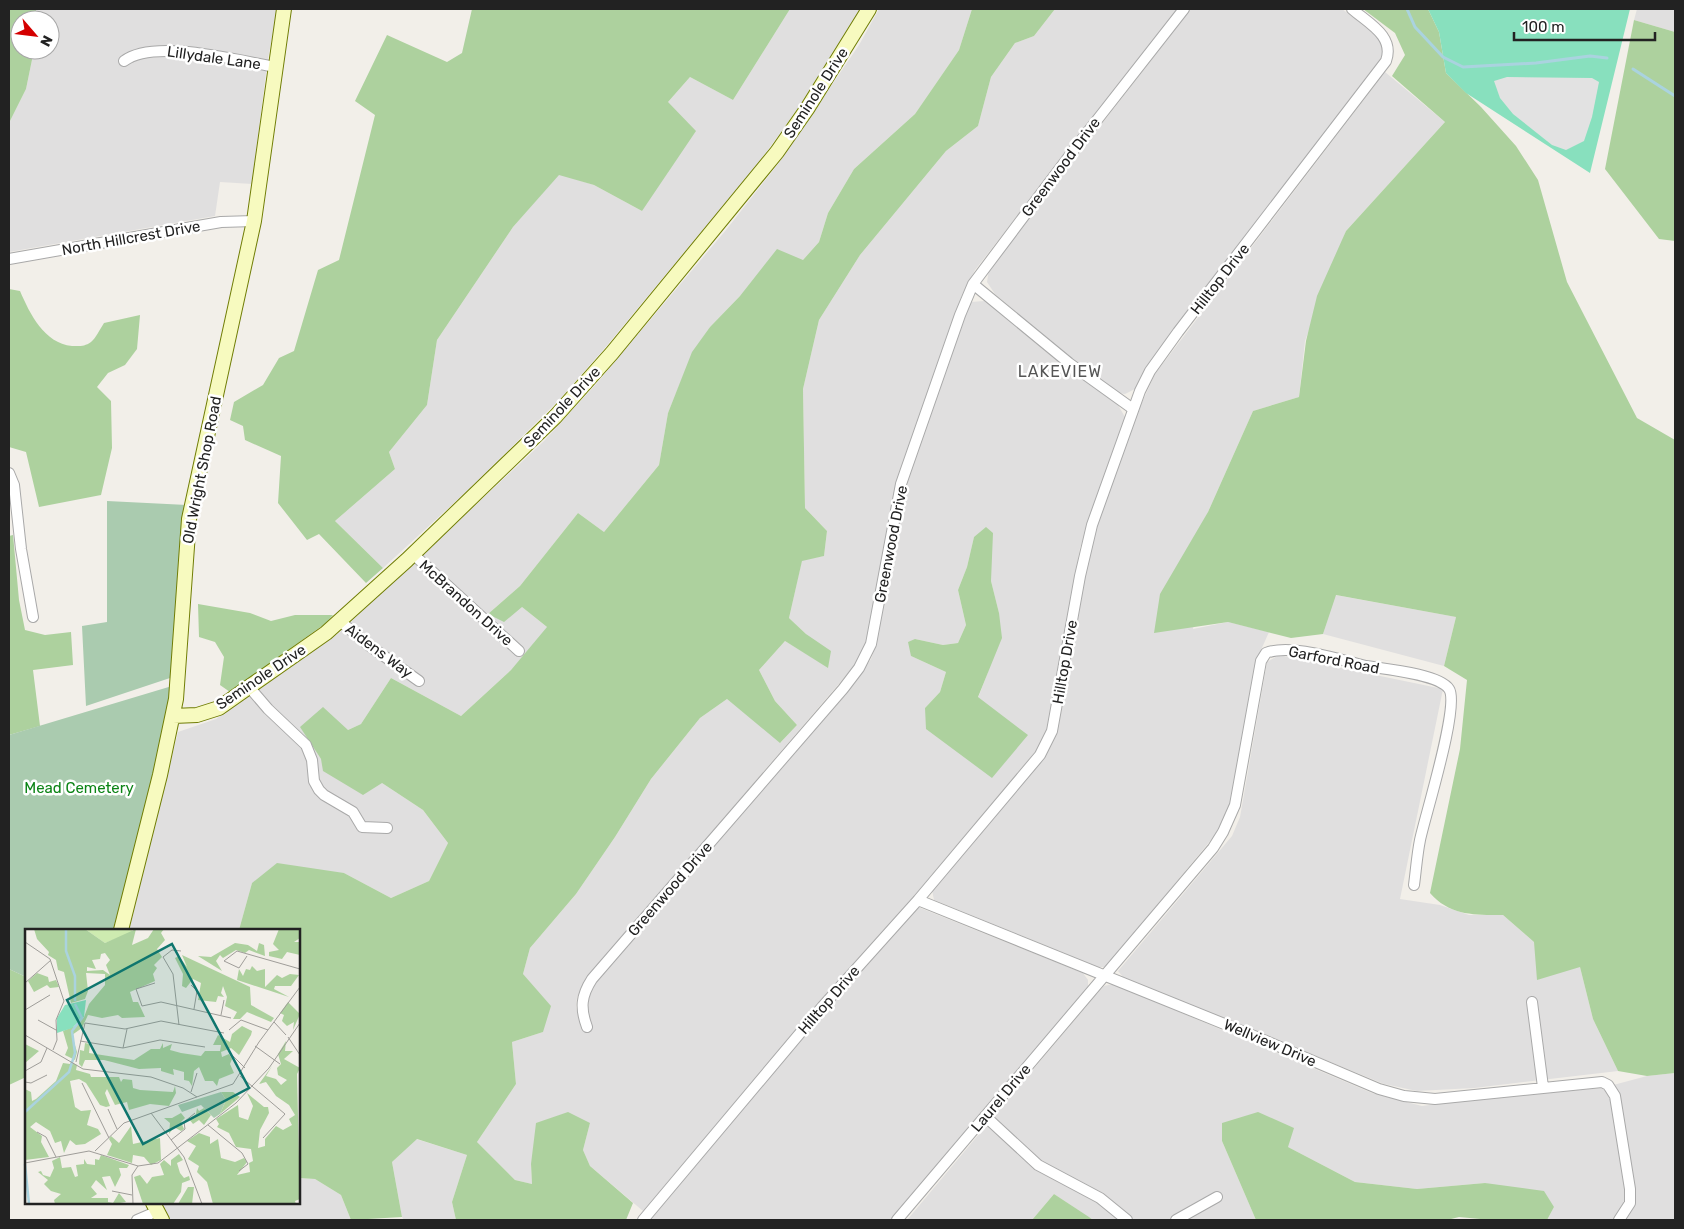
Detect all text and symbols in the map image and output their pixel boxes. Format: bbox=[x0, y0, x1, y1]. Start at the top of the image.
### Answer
north arrow bbox=[10, 10, 60, 60]
scale bar bbox=[1514, 10, 1655, 42]
text: 100 m bbox=[1522, 18, 1564, 36]
text: N bbox=[36, 32, 56, 49]
street label: Lillydale Lane bbox=[166, 43, 262, 73]
street label: Seminole Drive bbox=[780, 44, 852, 142]
street label: Greenwood Drive bbox=[1018, 114, 1104, 220]
street label: North Hillcrest Drive bbox=[60, 217, 202, 259]
street label: Hilltop Drive bbox=[1187, 240, 1253, 318]
district label: LAKEVIEW bbox=[1018, 362, 1102, 381]
street label: Seminole Drive bbox=[520, 363, 604, 451]
street label: Old Wright Shop Road bbox=[179, 395, 225, 545]
street label: Greenwood Drive bbox=[871, 484, 911, 604]
street label: McBrandon Drive bbox=[416, 556, 516, 650]
street label: Hilltop Drive bbox=[1049, 619, 1081, 705]
street label: Aidens Way bbox=[342, 620, 416, 682]
street label: Seminole Drive bbox=[213, 640, 309, 714]
street label: Garford Road bbox=[1287, 642, 1381, 678]
park label: Mead Cemetery bbox=[24, 779, 134, 797]
street label: Greenwood Drive bbox=[624, 838, 716, 940]
inset map bbox=[25, 929, 300, 1204]
street label: Hilltop Drive bbox=[794, 962, 864, 1038]
street label: Wellview Drive bbox=[1221, 1015, 1319, 1071]
street label: Laurel Drive bbox=[967, 1060, 1035, 1136]

